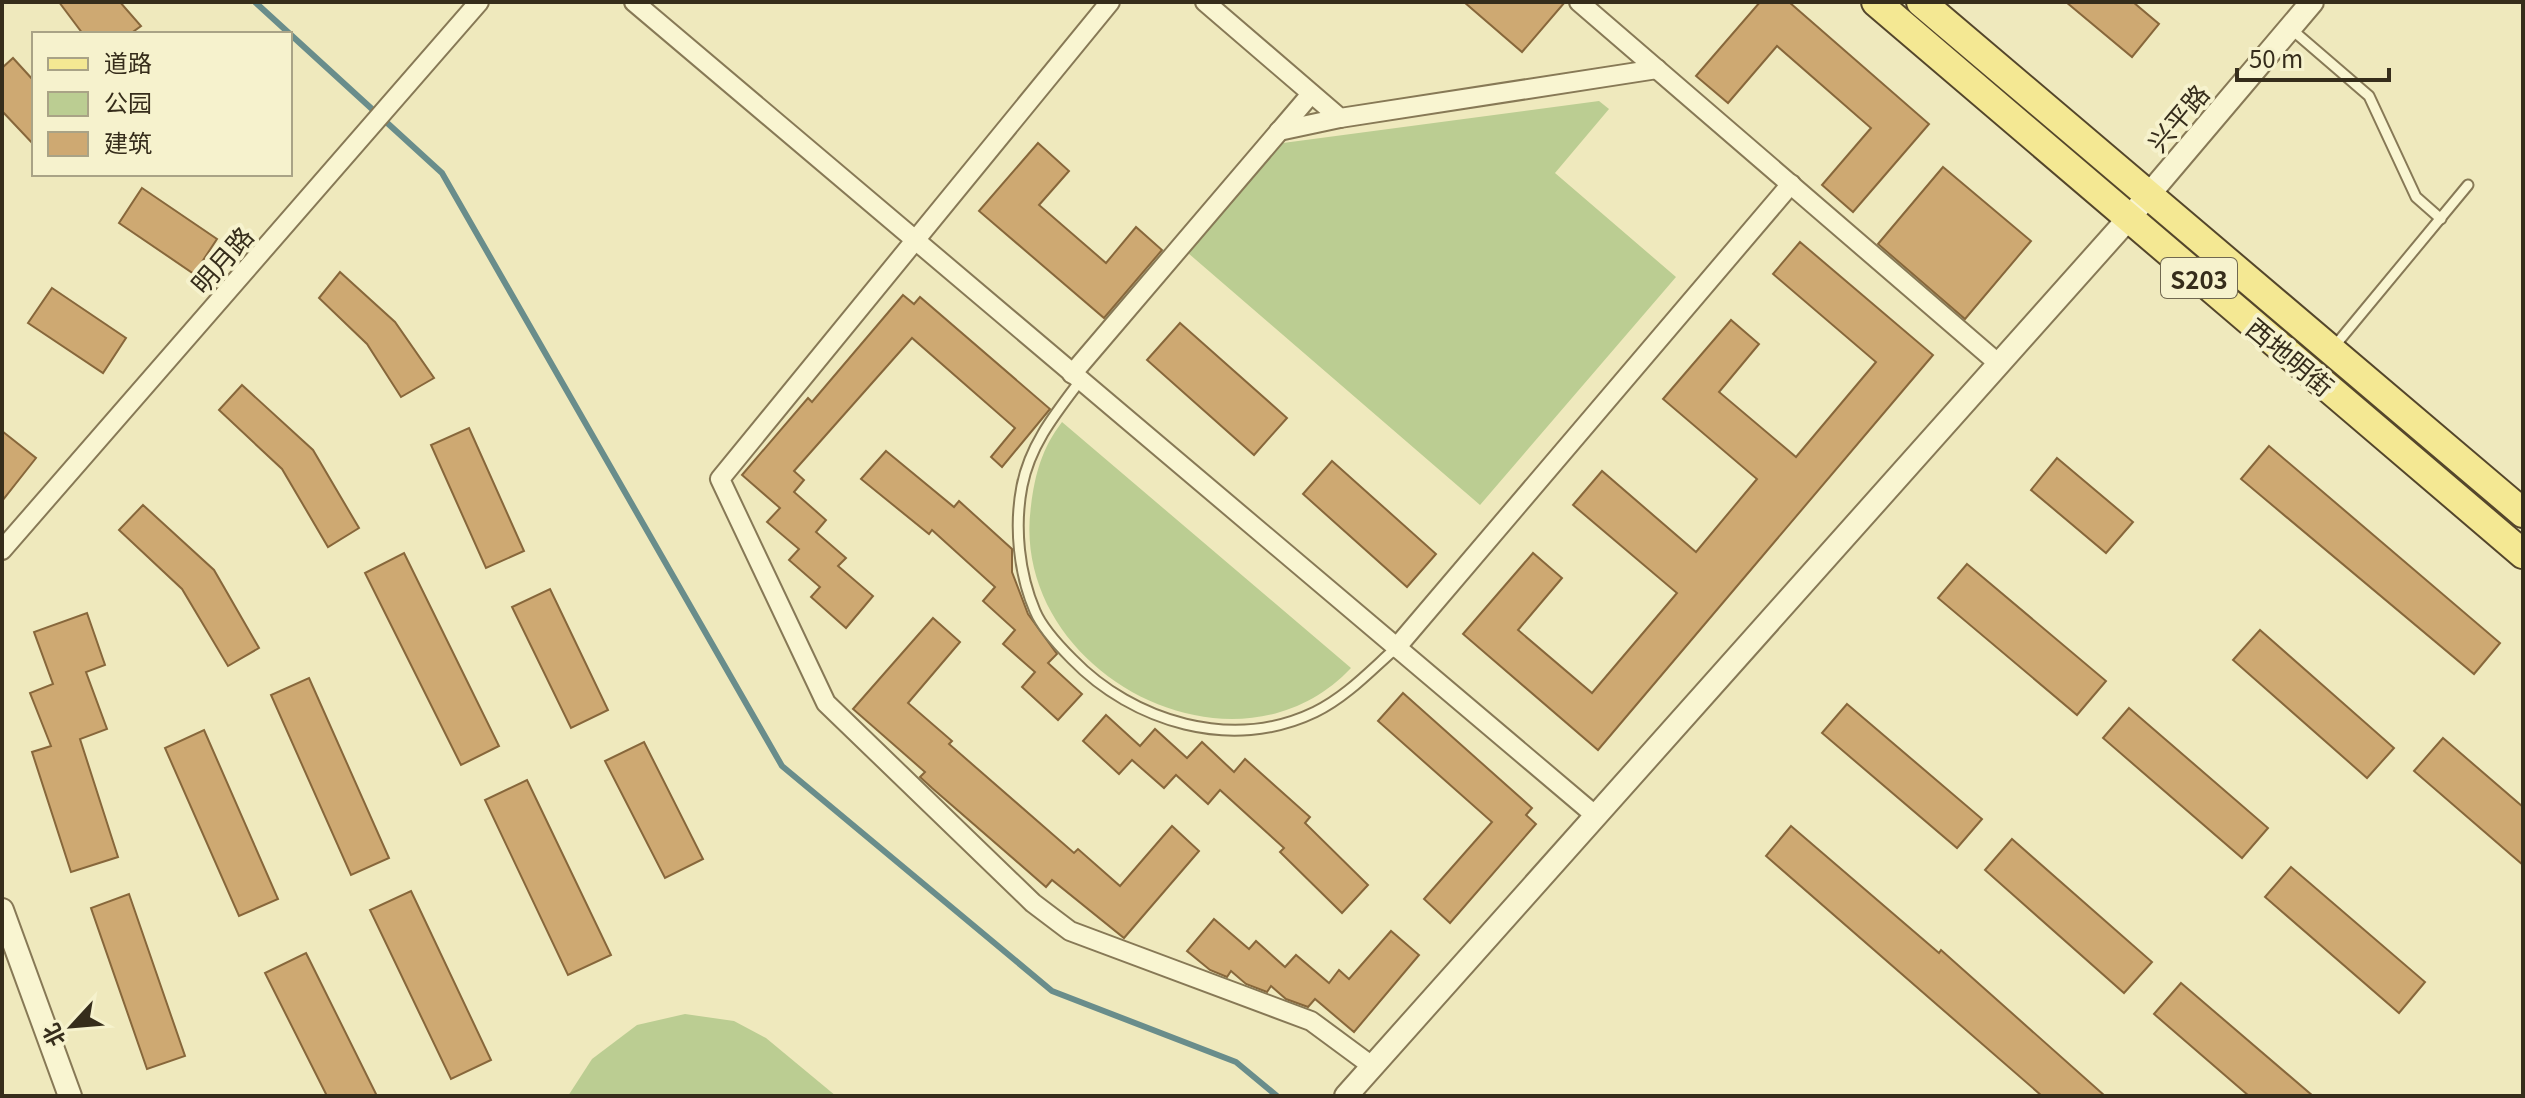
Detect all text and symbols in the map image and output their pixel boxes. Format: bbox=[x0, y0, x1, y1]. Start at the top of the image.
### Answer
legend bbox=[32, 32, 292, 176]
scale bar bbox=[2237, 32, 2389, 82]
text: 50 m bbox=[2249, 40, 2303, 75]
text: 道路 bbox=[104, 44, 152, 79]
street label: 兴平路 bbox=[2138, 75, 2216, 159]
text: 公园 bbox=[104, 84, 152, 119]
text: 建筑 bbox=[104, 124, 152, 159]
street label: 明月路 bbox=[181, 217, 261, 301]
road number: S203 bbox=[2161, 258, 2237, 298]
street label: 西地明街 bbox=[2239, 308, 2343, 404]
north arrow bbox=[32, 986, 112, 1066]
text: 北 bbox=[33, 1019, 71, 1053]

